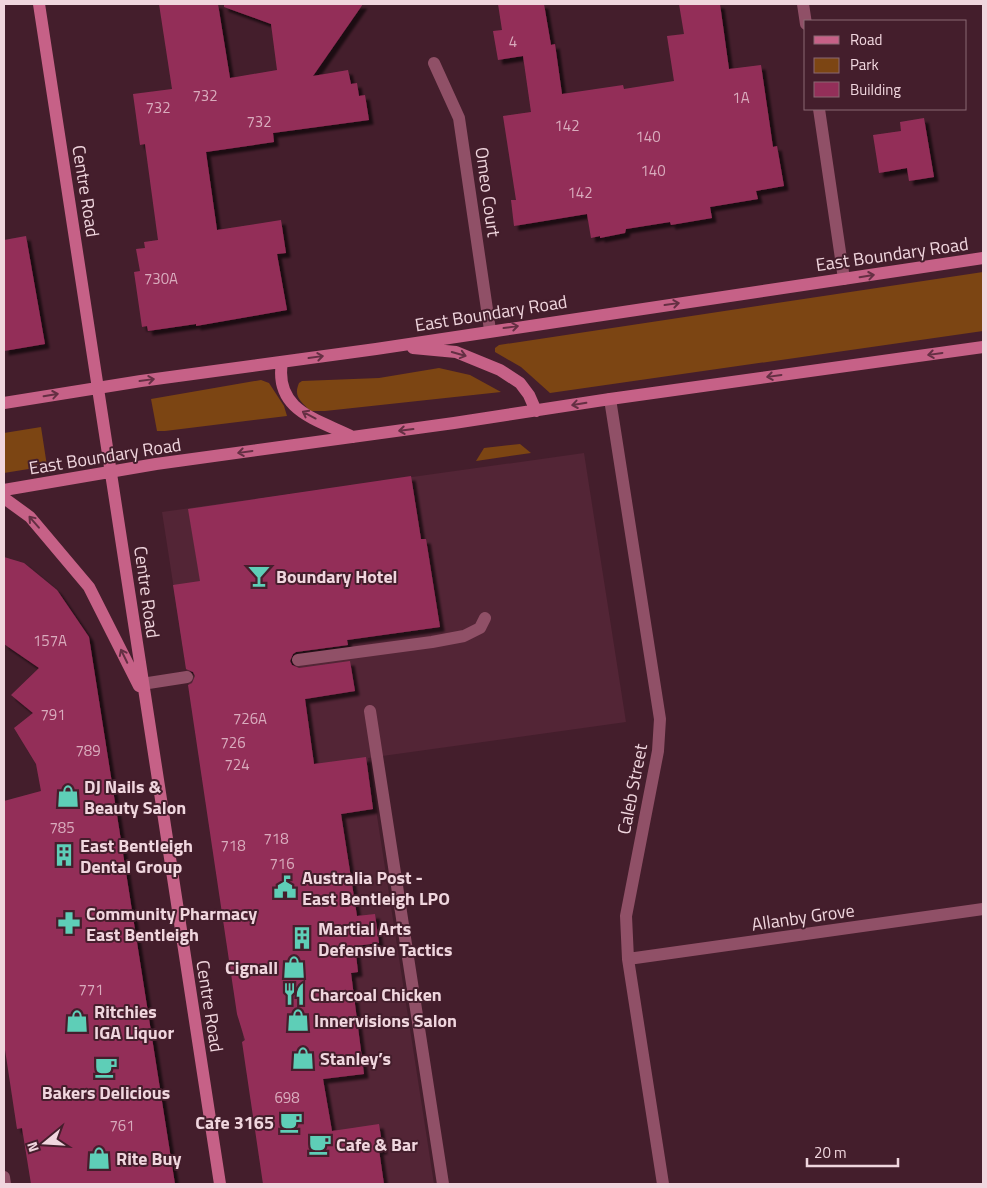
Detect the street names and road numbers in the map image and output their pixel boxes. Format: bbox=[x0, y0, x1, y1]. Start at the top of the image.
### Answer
street label: Centre Road bbox=[65, 143, 107, 239]
street label: Omeo Court bbox=[468, 145, 508, 239]
street label: East Boundary Road bbox=[814, 230, 970, 278]
street label: East Boundary Road bbox=[413, 288, 569, 338]
street label: East Boundary Road bbox=[27, 431, 183, 481]
street label: Centre Road bbox=[127, 544, 167, 640]
street label: Caleb Street bbox=[610, 741, 654, 837]
street label: Allanby Grove bbox=[750, 896, 856, 938]
street label: Centre Road bbox=[189, 958, 231, 1054]

